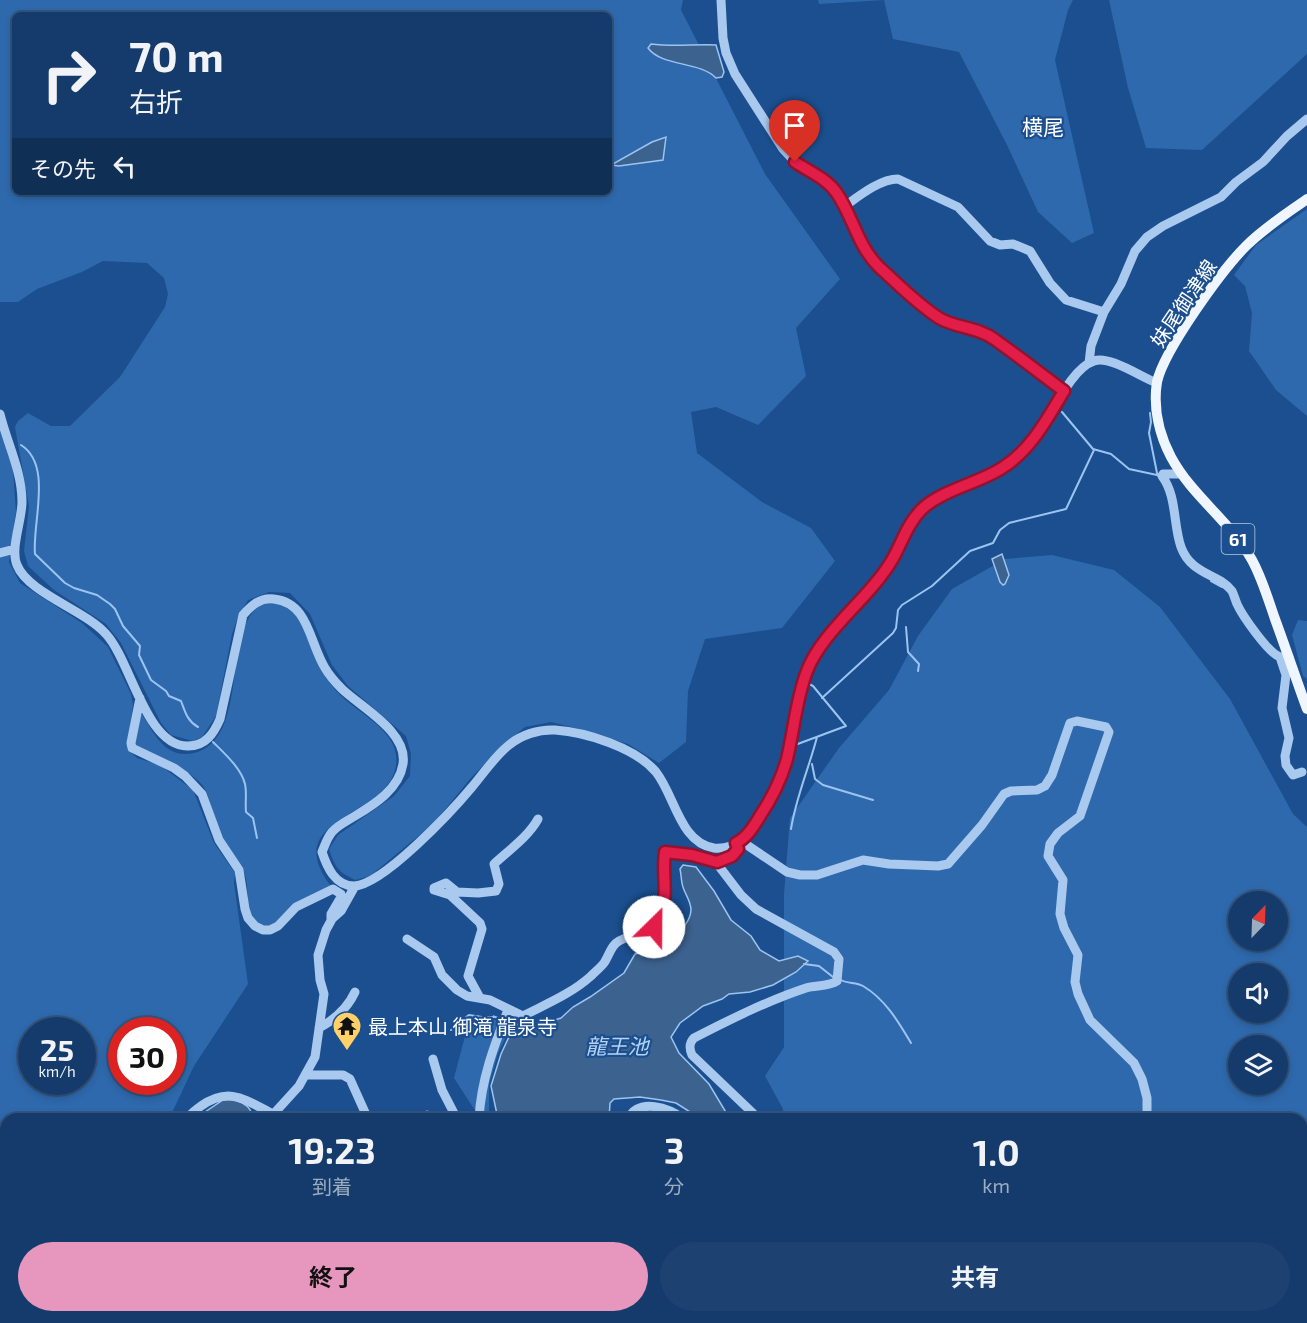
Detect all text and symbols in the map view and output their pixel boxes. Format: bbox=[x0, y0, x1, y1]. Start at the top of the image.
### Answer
text: 70 m bbox=[129, 30, 224, 80]
icon: right bbox=[30, 36, 108, 114]
text: 右折 bbox=[129, 85, 183, 117]
pin bbox=[769, 100, 820, 162]
icon: arrive bbox=[778, 109, 811, 142]
district label: 横尾 bbox=[1022, 114, 1064, 139]
icon: left bbox=[108, 150, 141, 183]
text: その先 bbox=[30, 155, 96, 181]
street label: 妹尾御津線 bbox=[1145, 255, 1221, 351]
road number: 61 bbox=[1222, 524, 1254, 554]
north arrow bbox=[1228, 891, 1288, 951]
map controls bbox=[1228, 891, 1288, 1095]
position arrow bbox=[622, 895, 686, 959]
button: sound bbox=[1228, 963, 1288, 1023]
temple icon: 最上本山 御滝 龍泉寺 bbox=[331, 1010, 363, 1052]
place label: 最上本山 御滝 龍泉寺 bbox=[368, 1014, 557, 1038]
speed limit sign: 30 bbox=[108, 1017, 186, 1095]
text: 25 bbox=[40, 1031, 74, 1067]
water label: 龍王池 bbox=[586, 1033, 650, 1058]
button: layers bbox=[1228, 1035, 1288, 1095]
text: km/h bbox=[38, 1062, 76, 1080]
text: 19:23 bbox=[288, 1128, 376, 1171]
text: 3 bbox=[664, 1128, 684, 1171]
text: 1.0 bbox=[973, 1130, 1020, 1173]
text: km bbox=[982, 1173, 1010, 1197]
text: 到着 bbox=[312, 1174, 352, 1198]
text: 分 bbox=[664, 1174, 684, 1198]
button: 終了 bbox=[18, 1242, 648, 1311]
button: 共有 bbox=[660, 1242, 1290, 1311]

